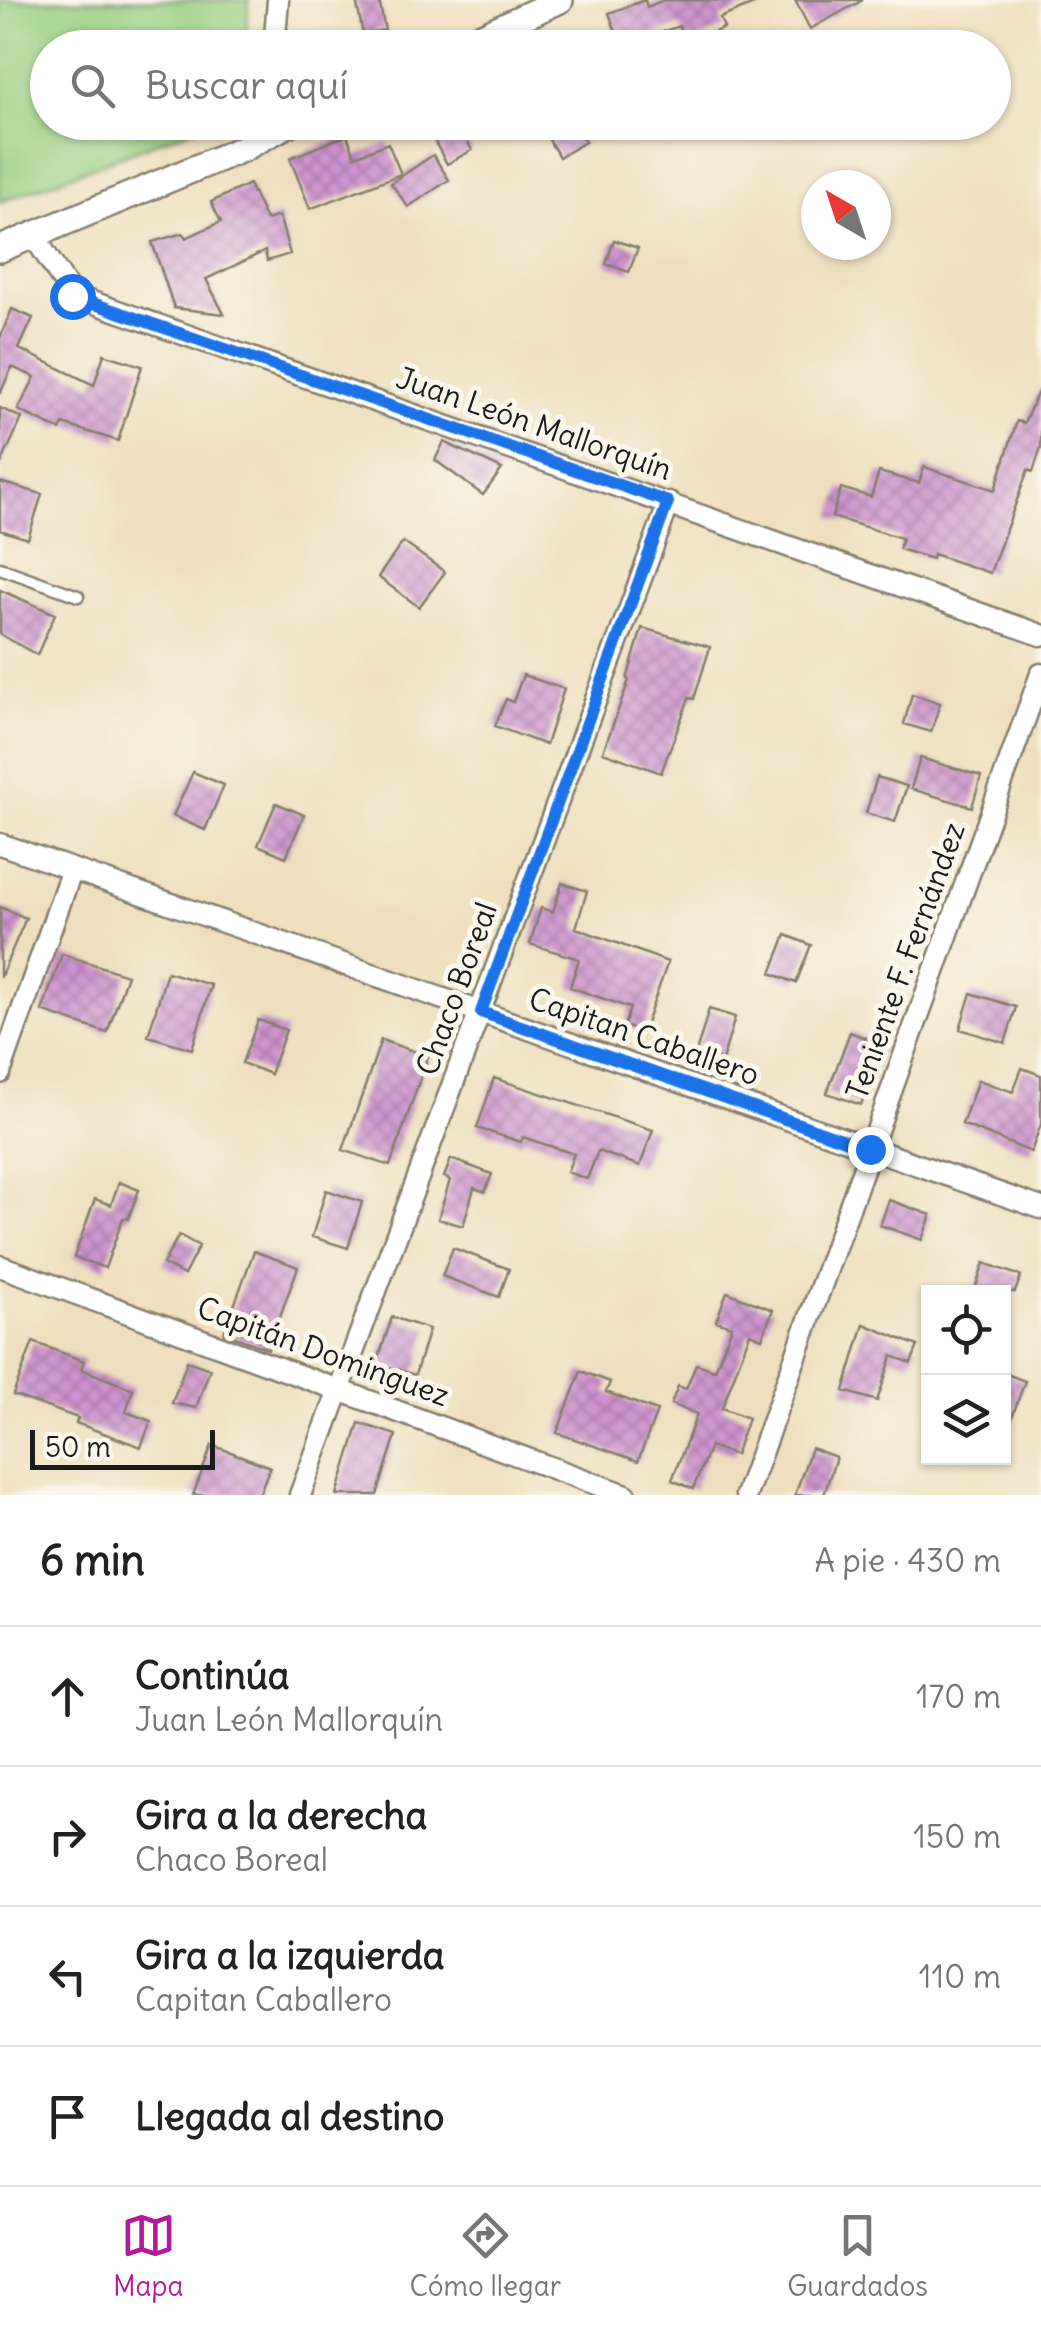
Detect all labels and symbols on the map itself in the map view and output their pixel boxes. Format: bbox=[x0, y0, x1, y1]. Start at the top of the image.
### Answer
north arrow bbox=[801, 170, 891, 260]
route start bbox=[50, 274, 96, 320]
street label: Juan León Mallorquín bbox=[392, 358, 677, 488]
street label: Teniente F. Fernández bbox=[837, 817, 973, 1104]
street label: Chaco Boreal bbox=[407, 897, 505, 1080]
street label: Capitan Caballero bbox=[524, 979, 764, 1093]
route end bbox=[848, 1127, 894, 1173]
street label: Capitán Dominguez bbox=[192, 1288, 455, 1414]
scale bar bbox=[30, 1425, 215, 1470]

